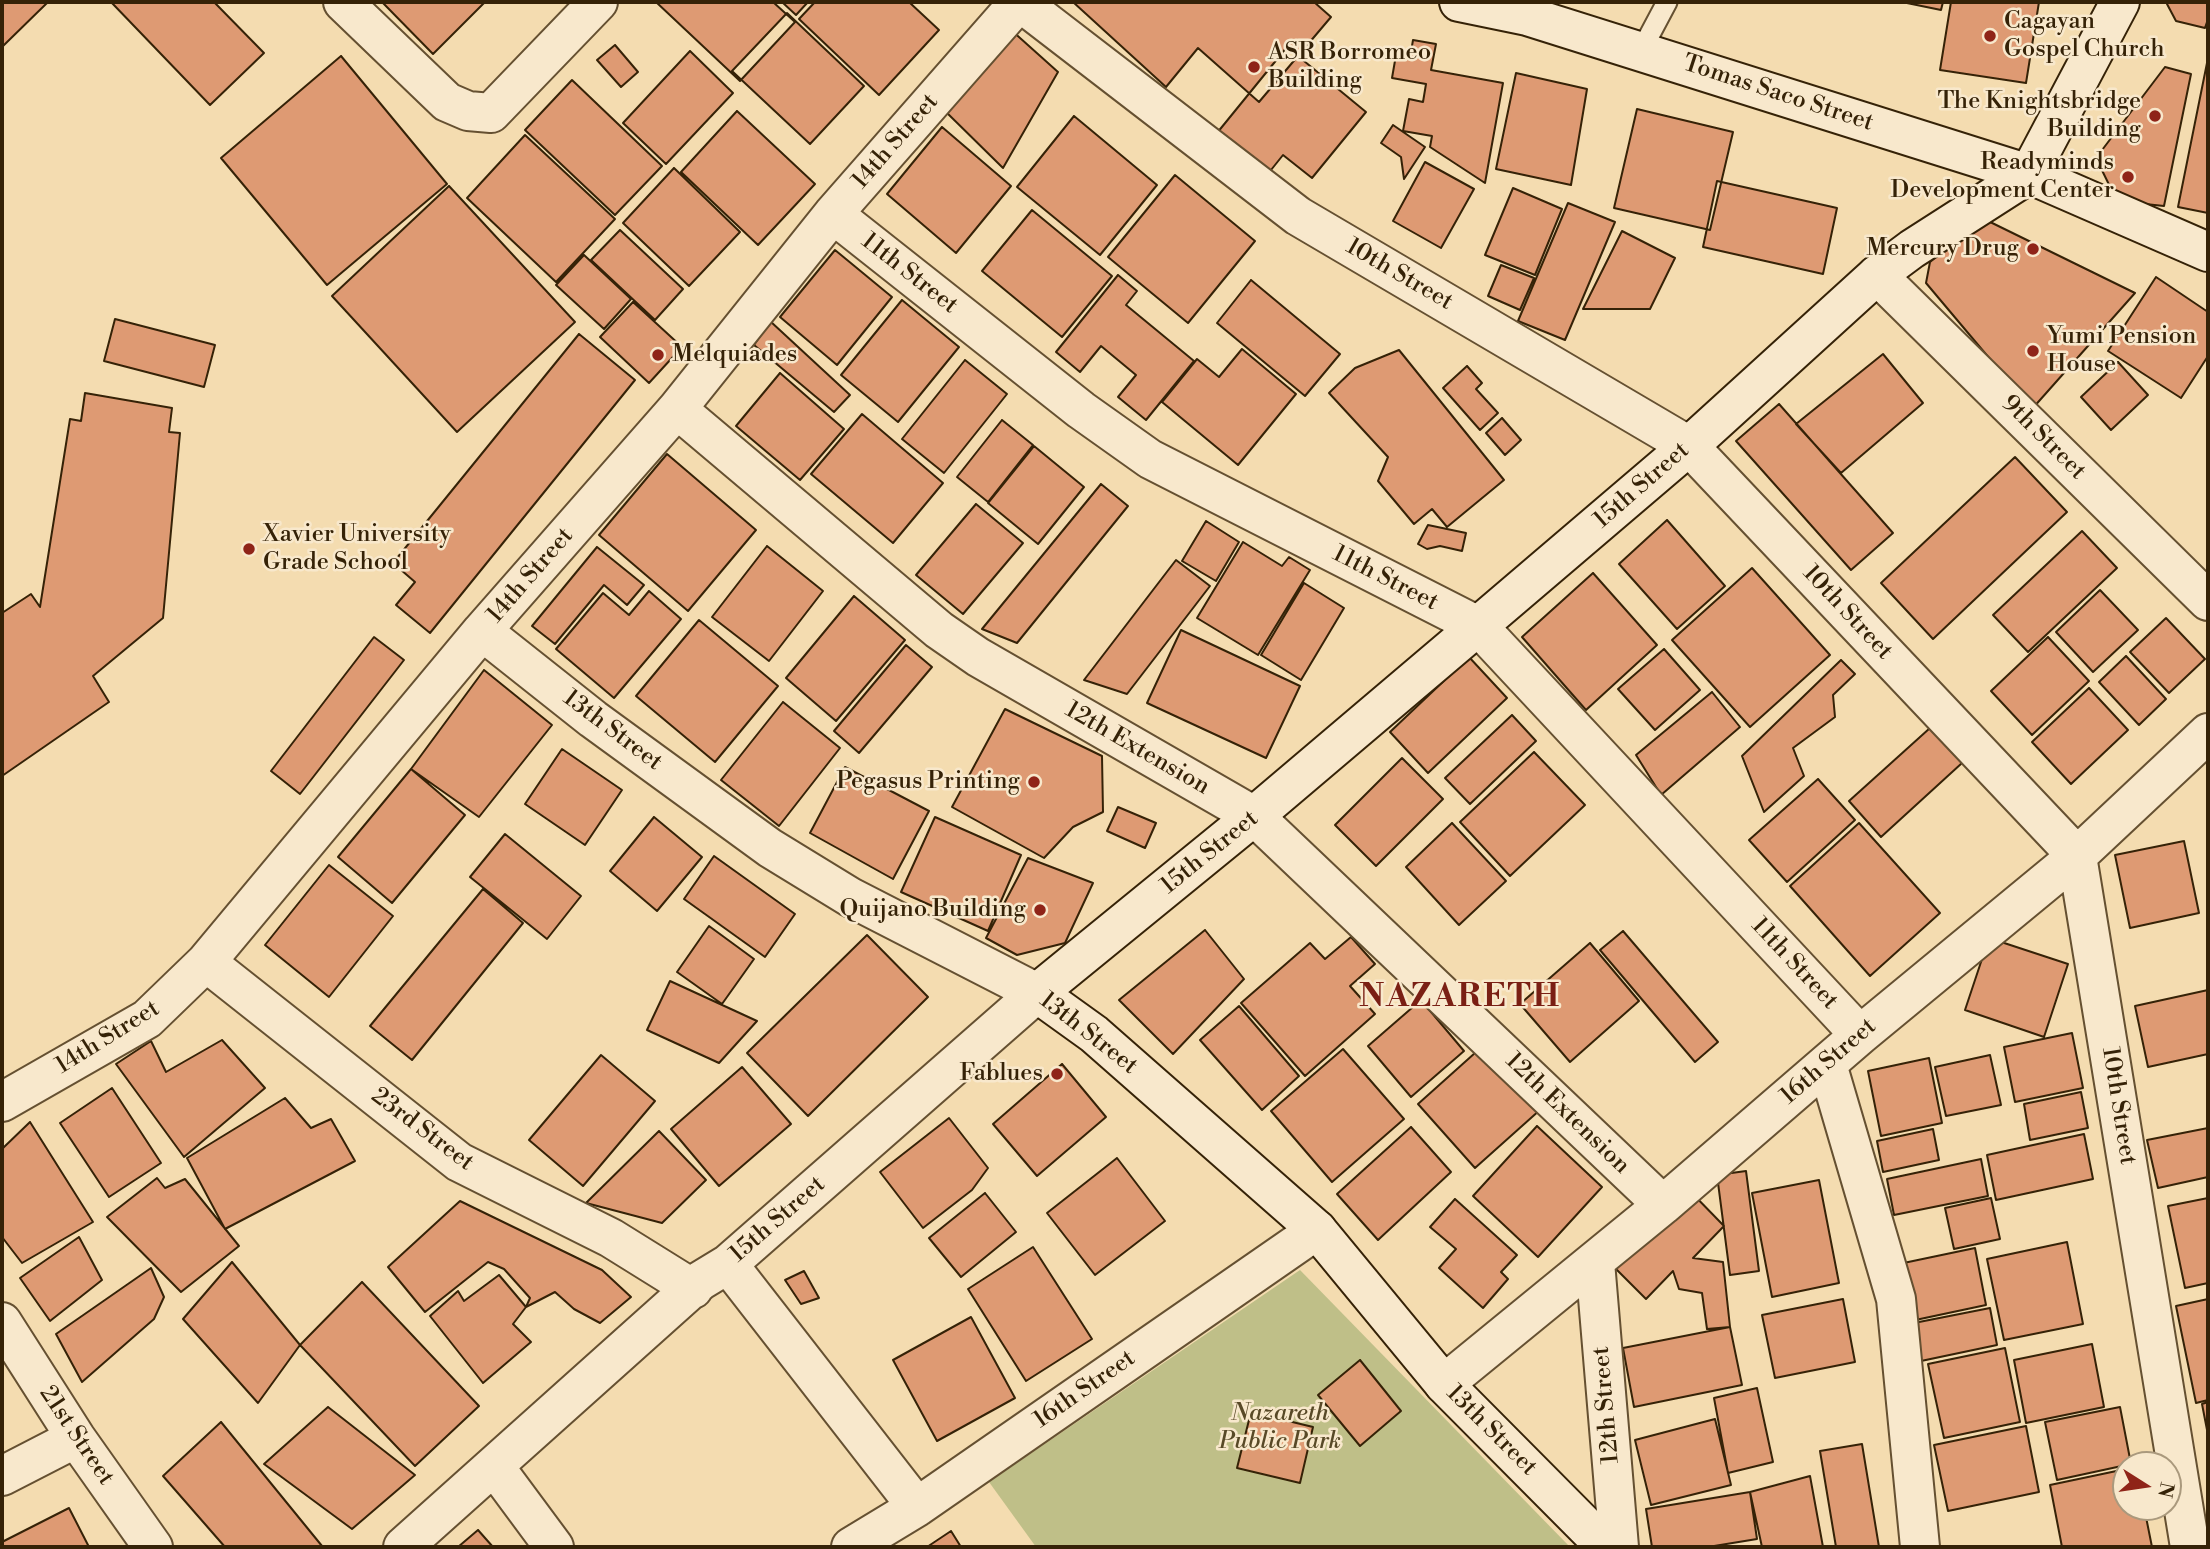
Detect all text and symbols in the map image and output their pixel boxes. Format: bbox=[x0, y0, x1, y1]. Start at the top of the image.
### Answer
place label: Cagayan Gospel Church bbox=[2004, 8, 2165, 64]
marker: Cagayan Gospel Church bbox=[1982, 28, 1998, 44]
place label: ASR Borromeo Building bbox=[1268, 39, 1431, 95]
street label: Tomas Saco Street bbox=[1679, 50, 1877, 138]
marker: ASR Borromeo Building bbox=[1246, 59, 1262, 75]
street label: 14th Street bbox=[847, 88, 945, 196]
place label: The Knightsbridge Building bbox=[1937, 88, 2141, 144]
marker: The Knightsbridge Building bbox=[2147, 108, 2163, 124]
place label: Readyminds Development Center bbox=[1891, 149, 2114, 205]
marker: Readyminds Development Center bbox=[2120, 169, 2136, 185]
street label: 11th Street bbox=[855, 227, 963, 321]
street label: 10th Street bbox=[1340, 233, 1458, 317]
place label: Mercury Drug bbox=[1866, 235, 2019, 263]
marker: Mercury Drug bbox=[2025, 241, 2041, 257]
place label: Yumi Pension House bbox=[2047, 323, 2196, 379]
place label: Melquiades bbox=[672, 341, 797, 369]
marker: Yumi Pension House bbox=[2025, 343, 2041, 359]
marker: Melquiades bbox=[650, 347, 666, 363]
street label: 9th Street bbox=[1995, 390, 2091, 486]
street label: 15th Street bbox=[1588, 437, 1696, 535]
place label: Xavier University Grade School bbox=[263, 521, 451, 577]
street label: 14th Street bbox=[482, 522, 580, 630]
street label: 11th Street bbox=[1327, 540, 1443, 618]
marker: Xavier University Grade School bbox=[241, 541, 257, 557]
street label: 10th Street bbox=[1796, 560, 1898, 666]
street label: 13th Street bbox=[557, 684, 667, 778]
street label: 12th Extension bbox=[1060, 696, 1214, 802]
place label: Pegasus Printing bbox=[836, 768, 1020, 796]
marker: Pegasus Printing bbox=[1026, 774, 1042, 790]
street label: 15th Street bbox=[1156, 805, 1264, 901]
place label: Quijano Building bbox=[839, 896, 1026, 924]
marker: Quijano Building bbox=[1032, 902, 1048, 918]
street label: 11th Street bbox=[1744, 912, 1844, 1016]
district label: NAZARETH bbox=[1360, 979, 1560, 1017]
street label: 13th Street bbox=[1033, 987, 1143, 1081]
street label: 14th Street bbox=[51, 995, 165, 1081]
street label: 16th Street bbox=[1775, 1013, 1883, 1111]
street label: 10th Street bbox=[2094, 1045, 2142, 1167]
street label: 12th Extension bbox=[1499, 1047, 1635, 1181]
place label: Fablues bbox=[960, 1060, 1043, 1088]
marker: Fablues bbox=[1049, 1066, 1065, 1082]
street label: 23rd Street bbox=[365, 1082, 479, 1178]
street label: 15th Street bbox=[724, 1171, 832, 1269]
street label: 16th Street bbox=[1029, 1345, 1141, 1435]
street label: 12th Street bbox=[1588, 1345, 1626, 1465]
street label: 13th Street bbox=[1440, 1380, 1542, 1482]
street label: 21st Street bbox=[32, 1381, 120, 1491]
park label: Nazareth Public Park bbox=[1219, 1400, 1341, 1456]
north arrow bbox=[2112, 1451, 2182, 1521]
text: N bbox=[2152, 1480, 2179, 1500]

